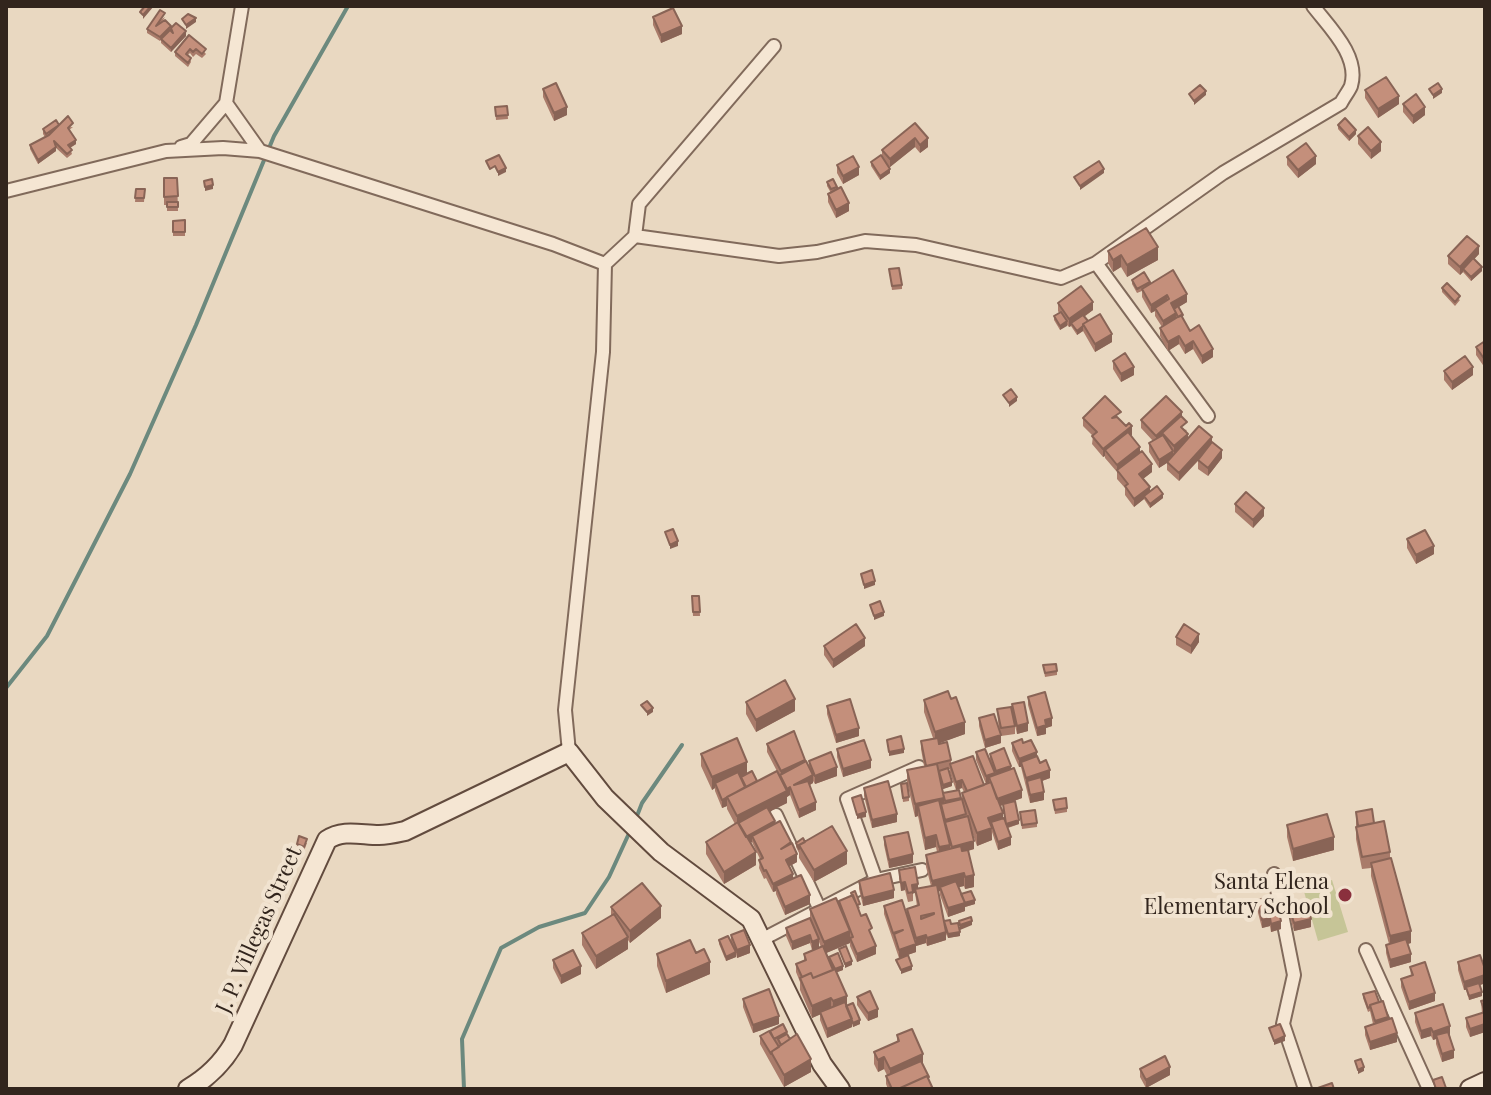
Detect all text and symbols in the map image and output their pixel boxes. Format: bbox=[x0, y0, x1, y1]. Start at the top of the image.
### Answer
street label: J. P. Villegas Street bbox=[210, 842, 308, 1018]
place label: Santa Elena Elementary School bbox=[1144, 869, 1329, 920]
marker: Santa Elena Elementary School bbox=[1336, 886, 1354, 904]

